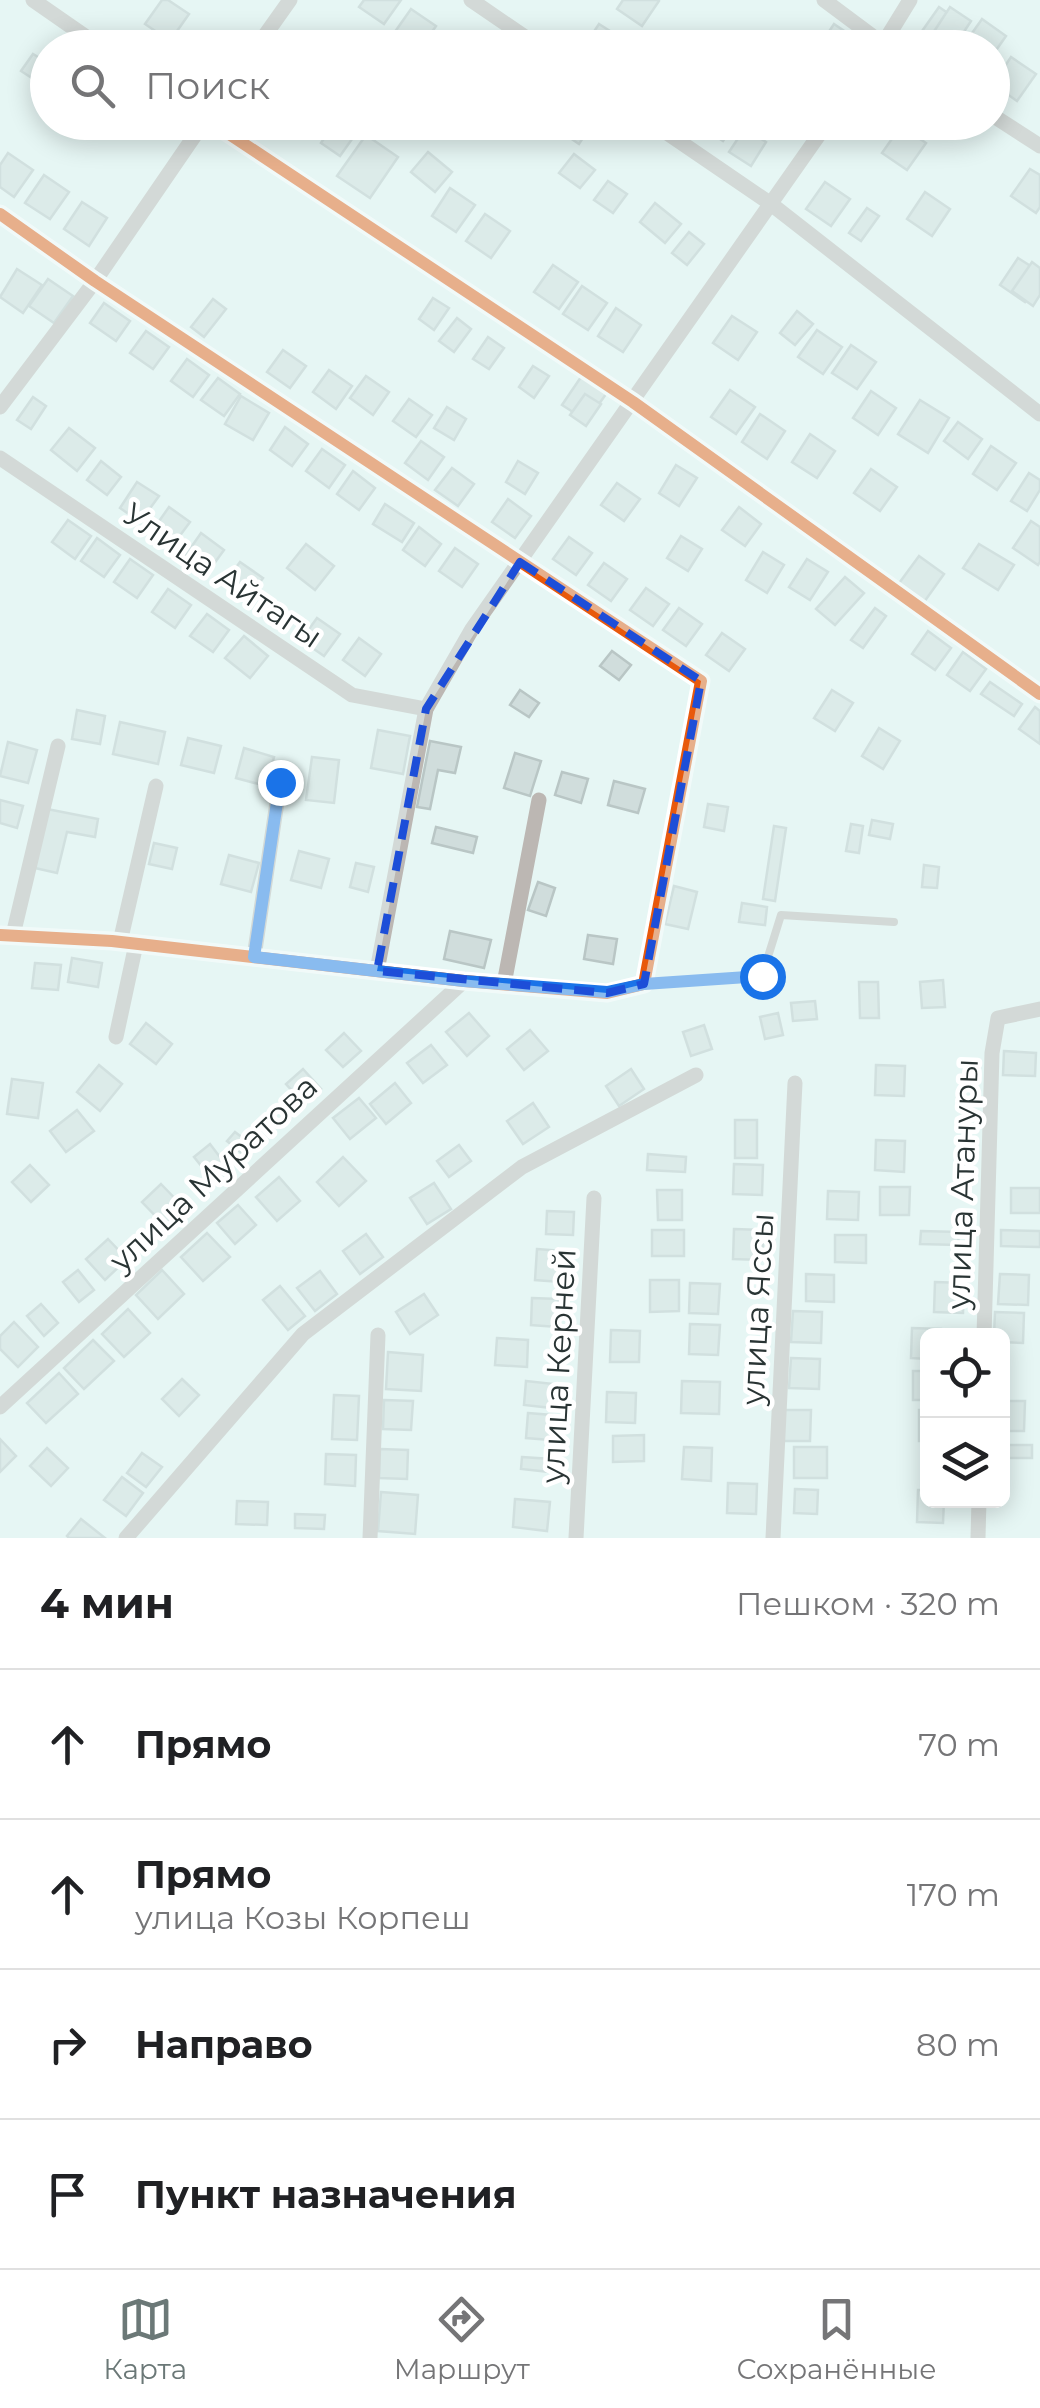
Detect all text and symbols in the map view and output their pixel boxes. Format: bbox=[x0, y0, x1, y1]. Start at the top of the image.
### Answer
search box bbox=[30, 30, 1010, 140]
icon: search bbox=[65, 58, 120, 113]
text: Поиск bbox=[145, 62, 270, 109]
street label: Улица Айтагы bbox=[116, 494, 330, 656]
route end bbox=[258, 760, 304, 806]
route start bbox=[740, 954, 786, 1000]
street label: улица Атануры bbox=[938, 1058, 986, 1311]
street label: улица Муратова bbox=[100, 1067, 325, 1280]
street label: улица Яссы bbox=[732, 1212, 782, 1407]
street label: улица Керней bbox=[532, 1248, 584, 1485]
map controls bbox=[920, 1328, 1010, 1508]
button: locate bbox=[920, 1328, 1010, 1418]
button: layers bbox=[920, 1418, 1010, 1508]
text: 4 мин bbox=[40, 1577, 174, 1629]
text: Пешком · 320 m bbox=[736, 1584, 1000, 1623]
icon: ahead bbox=[40, 1717, 95, 1772]
text: Прямо bbox=[135, 1721, 271, 1768]
text: 70 m bbox=[918, 1725, 1000, 1764]
text: Прямо bbox=[135, 1851, 271, 1898]
icon: ahead bbox=[40, 1867, 95, 1922]
text: 170 m bbox=[907, 1875, 1000, 1914]
text: улица Козы Корпеш bbox=[135, 1898, 471, 1937]
icon: right bbox=[40, 2017, 95, 2072]
text: Направо bbox=[135, 2021, 313, 2068]
text: 80 m bbox=[916, 2025, 1000, 2064]
icon: arrive bbox=[40, 2167, 95, 2222]
text: Пункт назначения bbox=[135, 2171, 517, 2218]
tab: Карта bbox=[103, 2292, 187, 2386]
tab: Маршрут bbox=[394, 2292, 530, 2386]
tab: Сохранённые bbox=[736, 2292, 937, 2386]

